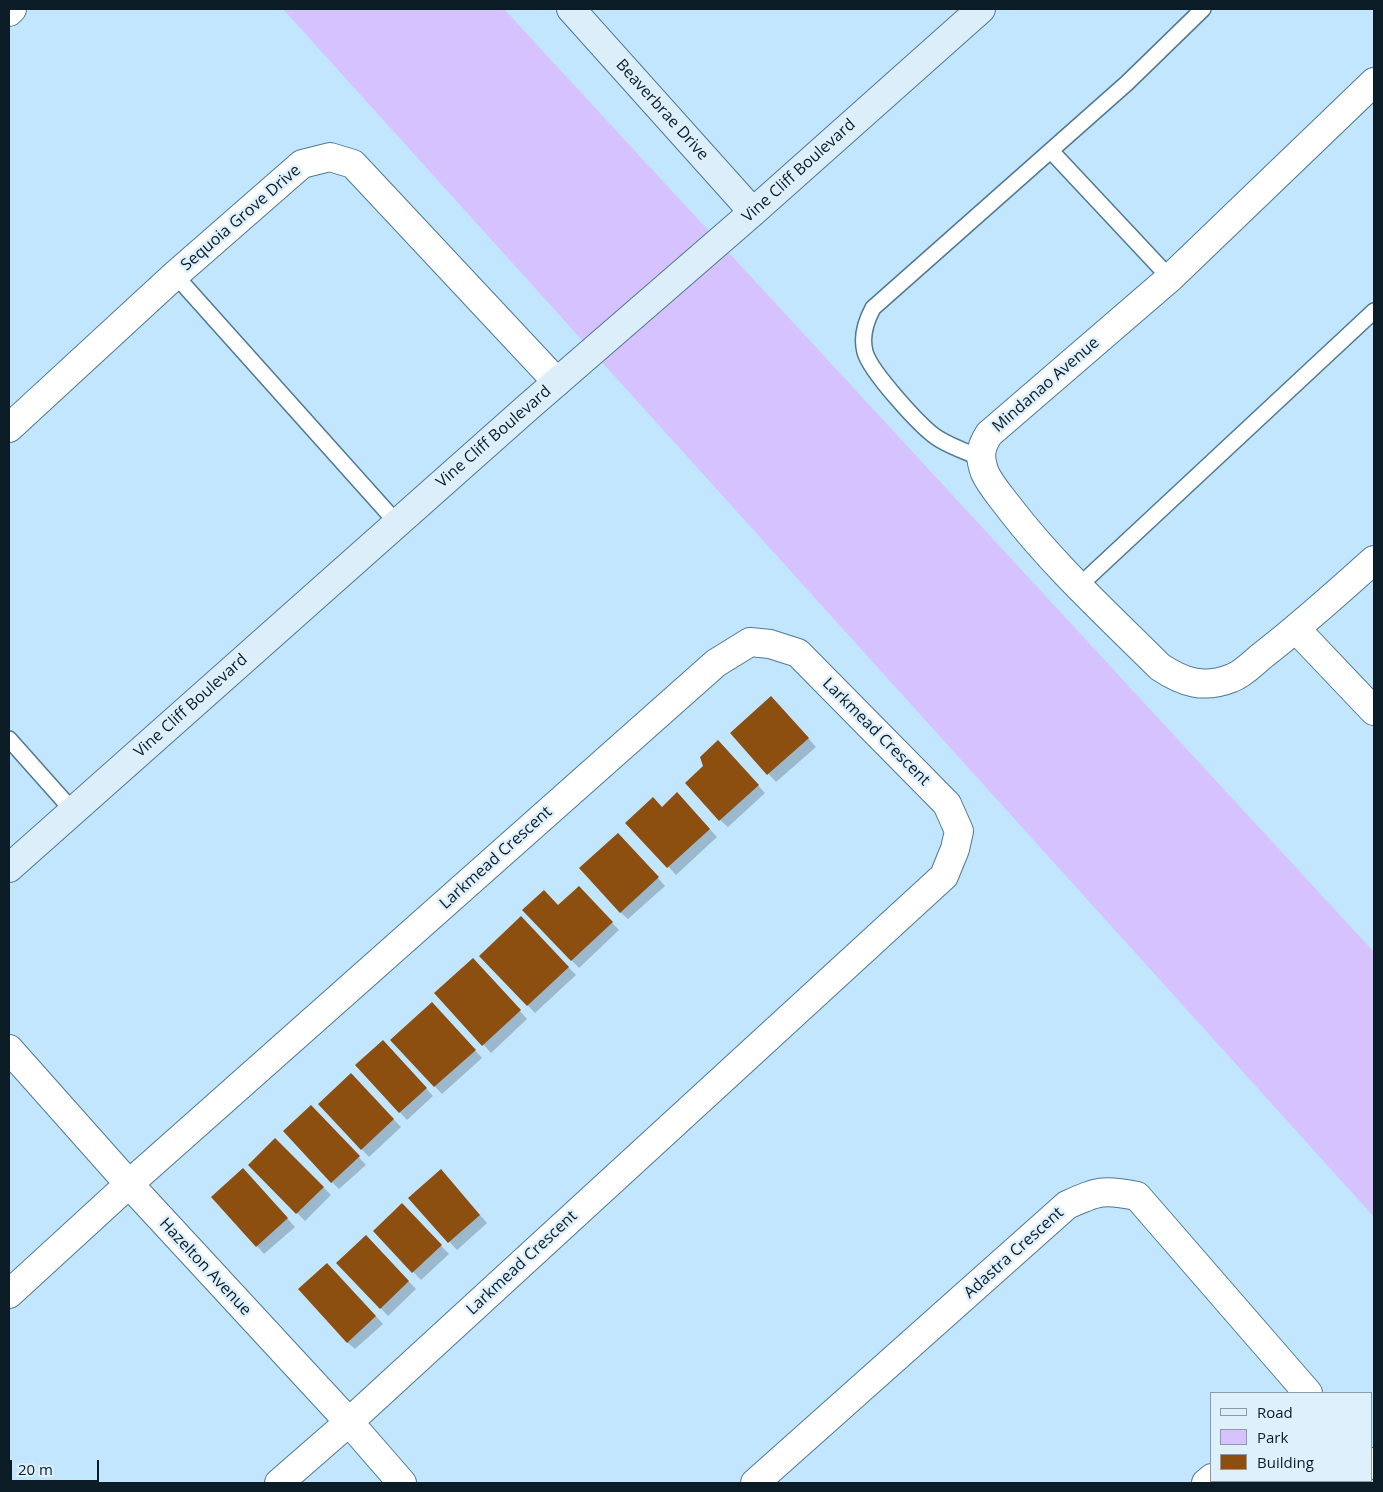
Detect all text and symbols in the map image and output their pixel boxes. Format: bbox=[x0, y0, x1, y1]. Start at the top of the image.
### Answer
street label: Beaverbrae Drive bbox=[612, 56, 712, 164]
street label: Vine Cliff Boulevard bbox=[738, 115, 860, 227]
street label: Sequoia Grove Drive bbox=[177, 161, 305, 275]
street label: Mindanao Avenue bbox=[989, 333, 1103, 437]
street label: Vine Cliff Boulevard bbox=[433, 382, 555, 492]
street label: Vine Cliff Boulevard bbox=[130, 650, 252, 762]
street label: Larkmead Crescent bbox=[818, 674, 934, 790]
street label: Larkmead Crescent bbox=[436, 803, 556, 913]
street label: Adastra Crescent bbox=[960, 1203, 1068, 1303]
street label: Larkmead Crescent bbox=[463, 1207, 581, 1319]
street label: Hazelton Avenue bbox=[155, 1214, 255, 1320]
legend bbox=[1210, 1392, 1373, 1482]
text: Road bbox=[1257, 1402, 1293, 1422]
text: Park bbox=[1257, 1427, 1288, 1447]
scale bar bbox=[12, 1450, 101, 1482]
text: Building bbox=[1257, 1452, 1314, 1472]
text: 20 m bbox=[18, 1459, 53, 1479]

